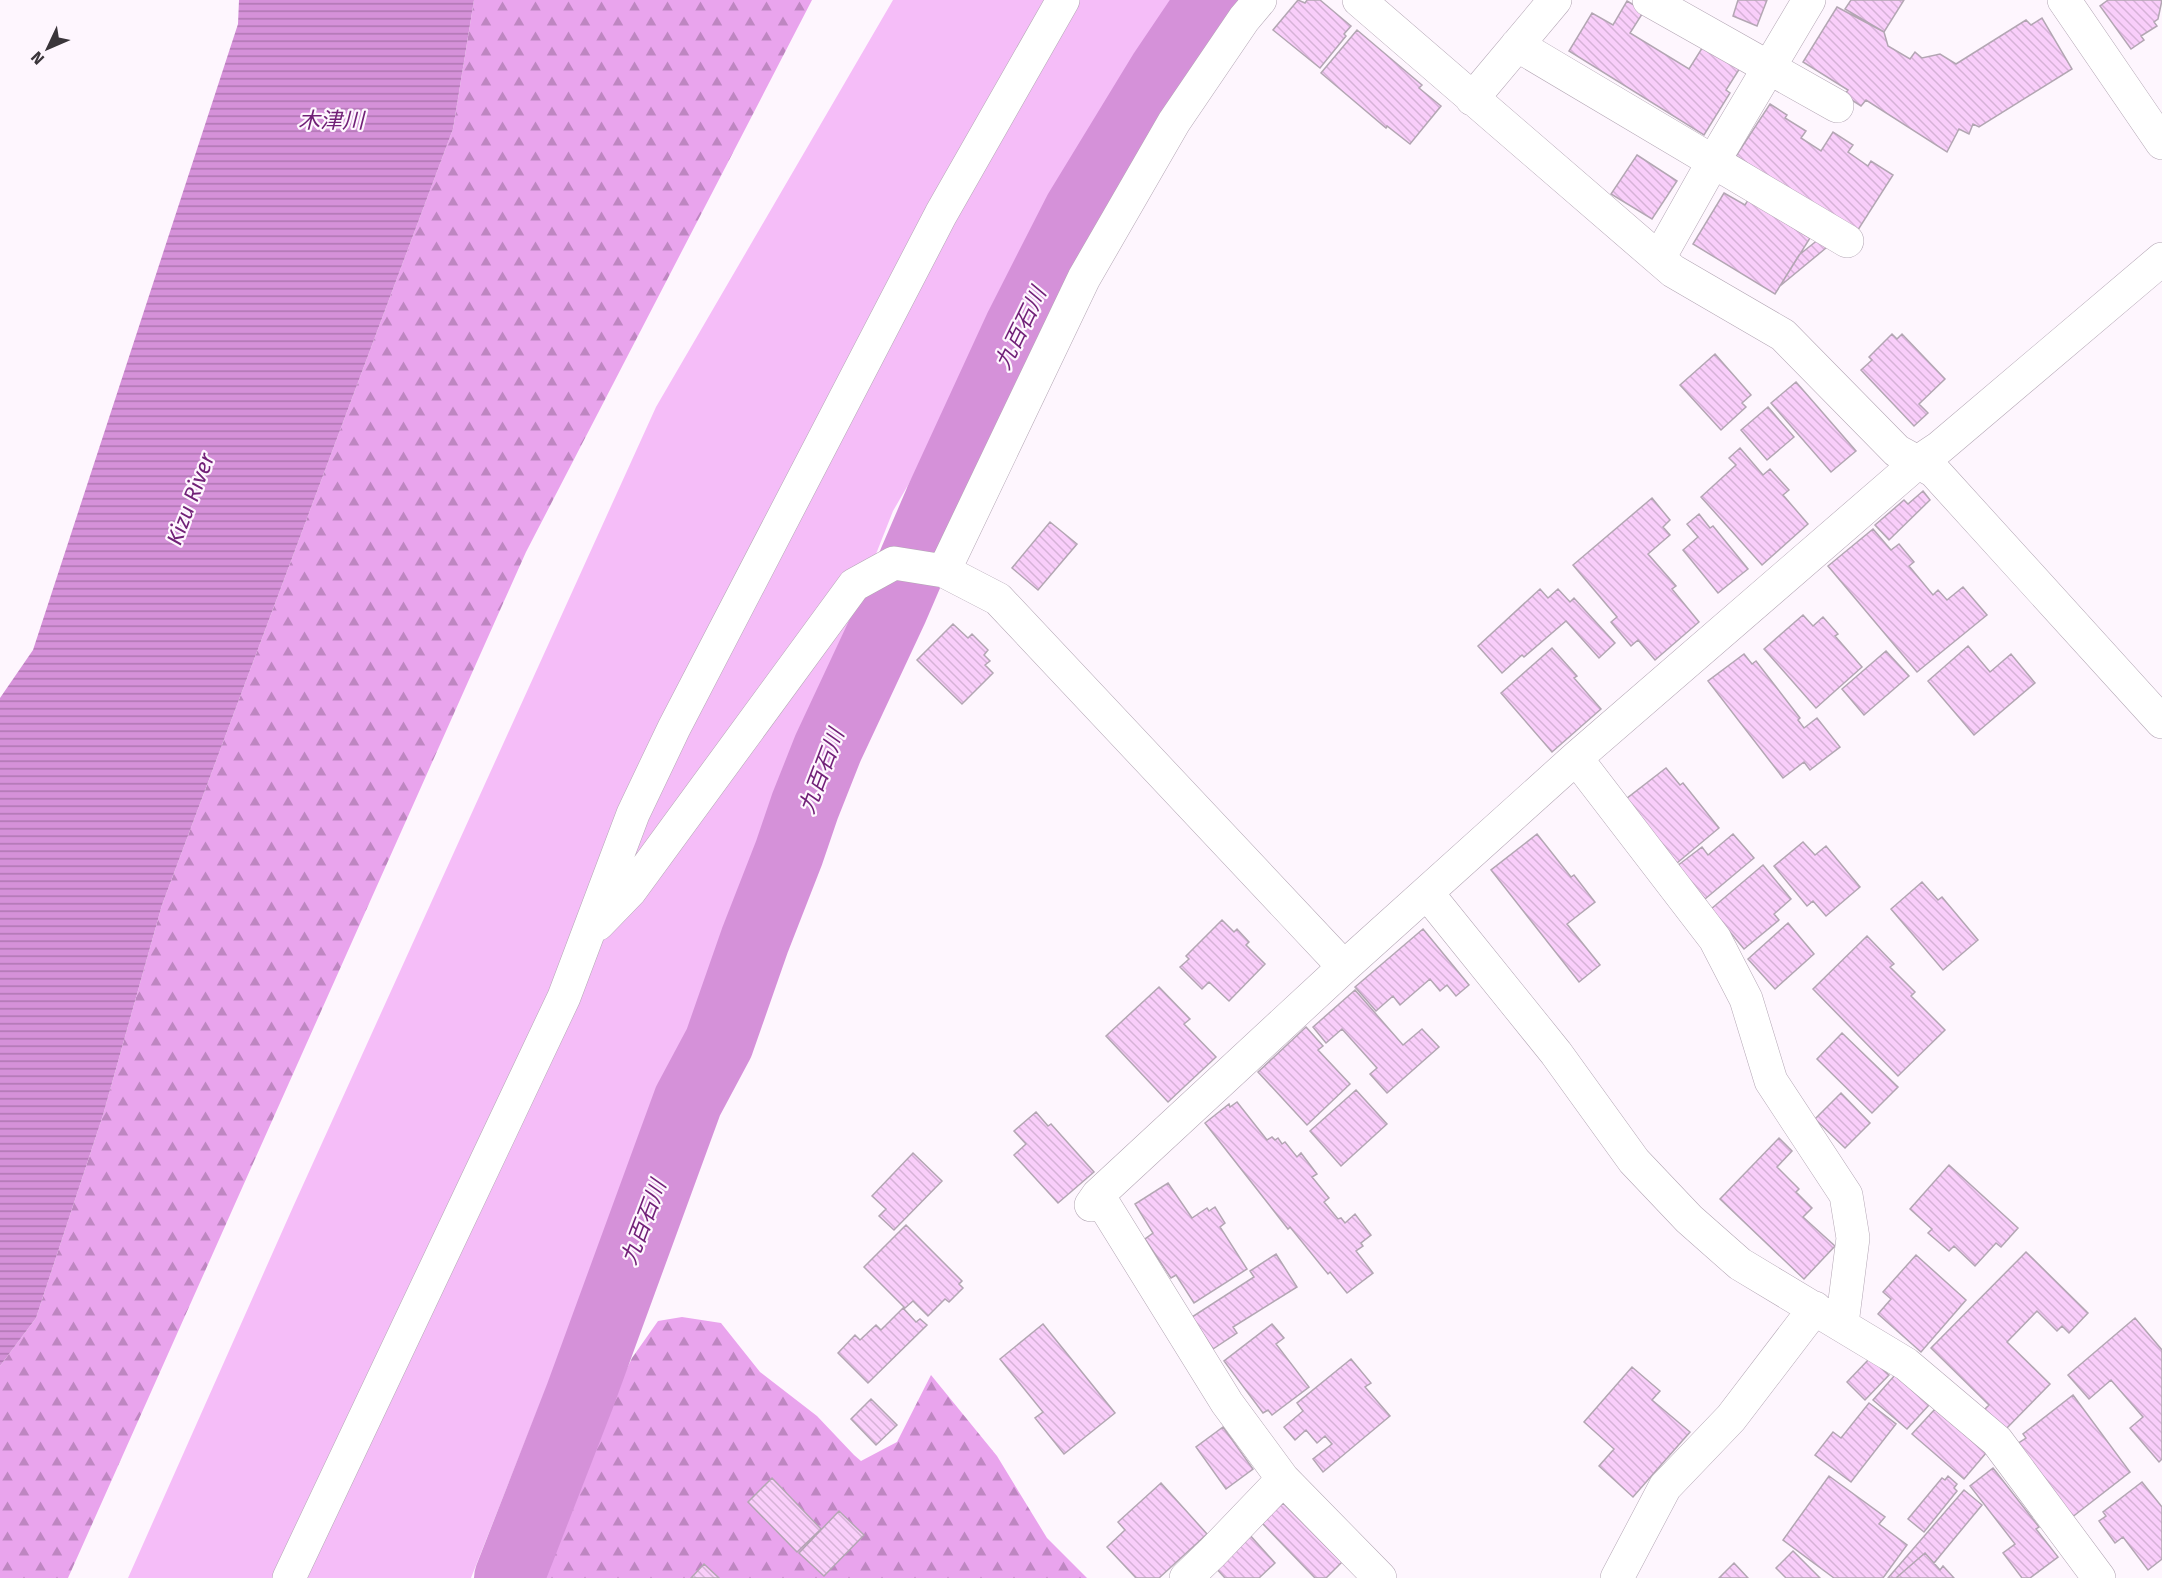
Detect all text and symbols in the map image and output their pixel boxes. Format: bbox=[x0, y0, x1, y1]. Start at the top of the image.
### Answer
north arrow bbox=[18, 18, 78, 78]
text: N bbox=[27, 48, 48, 68]
water label: 木津川 bbox=[298, 107, 366, 134]
water label: 九百石川 bbox=[989, 281, 1053, 374]
water label: Kizu River bbox=[161, 449, 221, 549]
water label: 九百石川 bbox=[793, 723, 851, 817]
water label: 九百石川 bbox=[615, 1174, 673, 1268]

